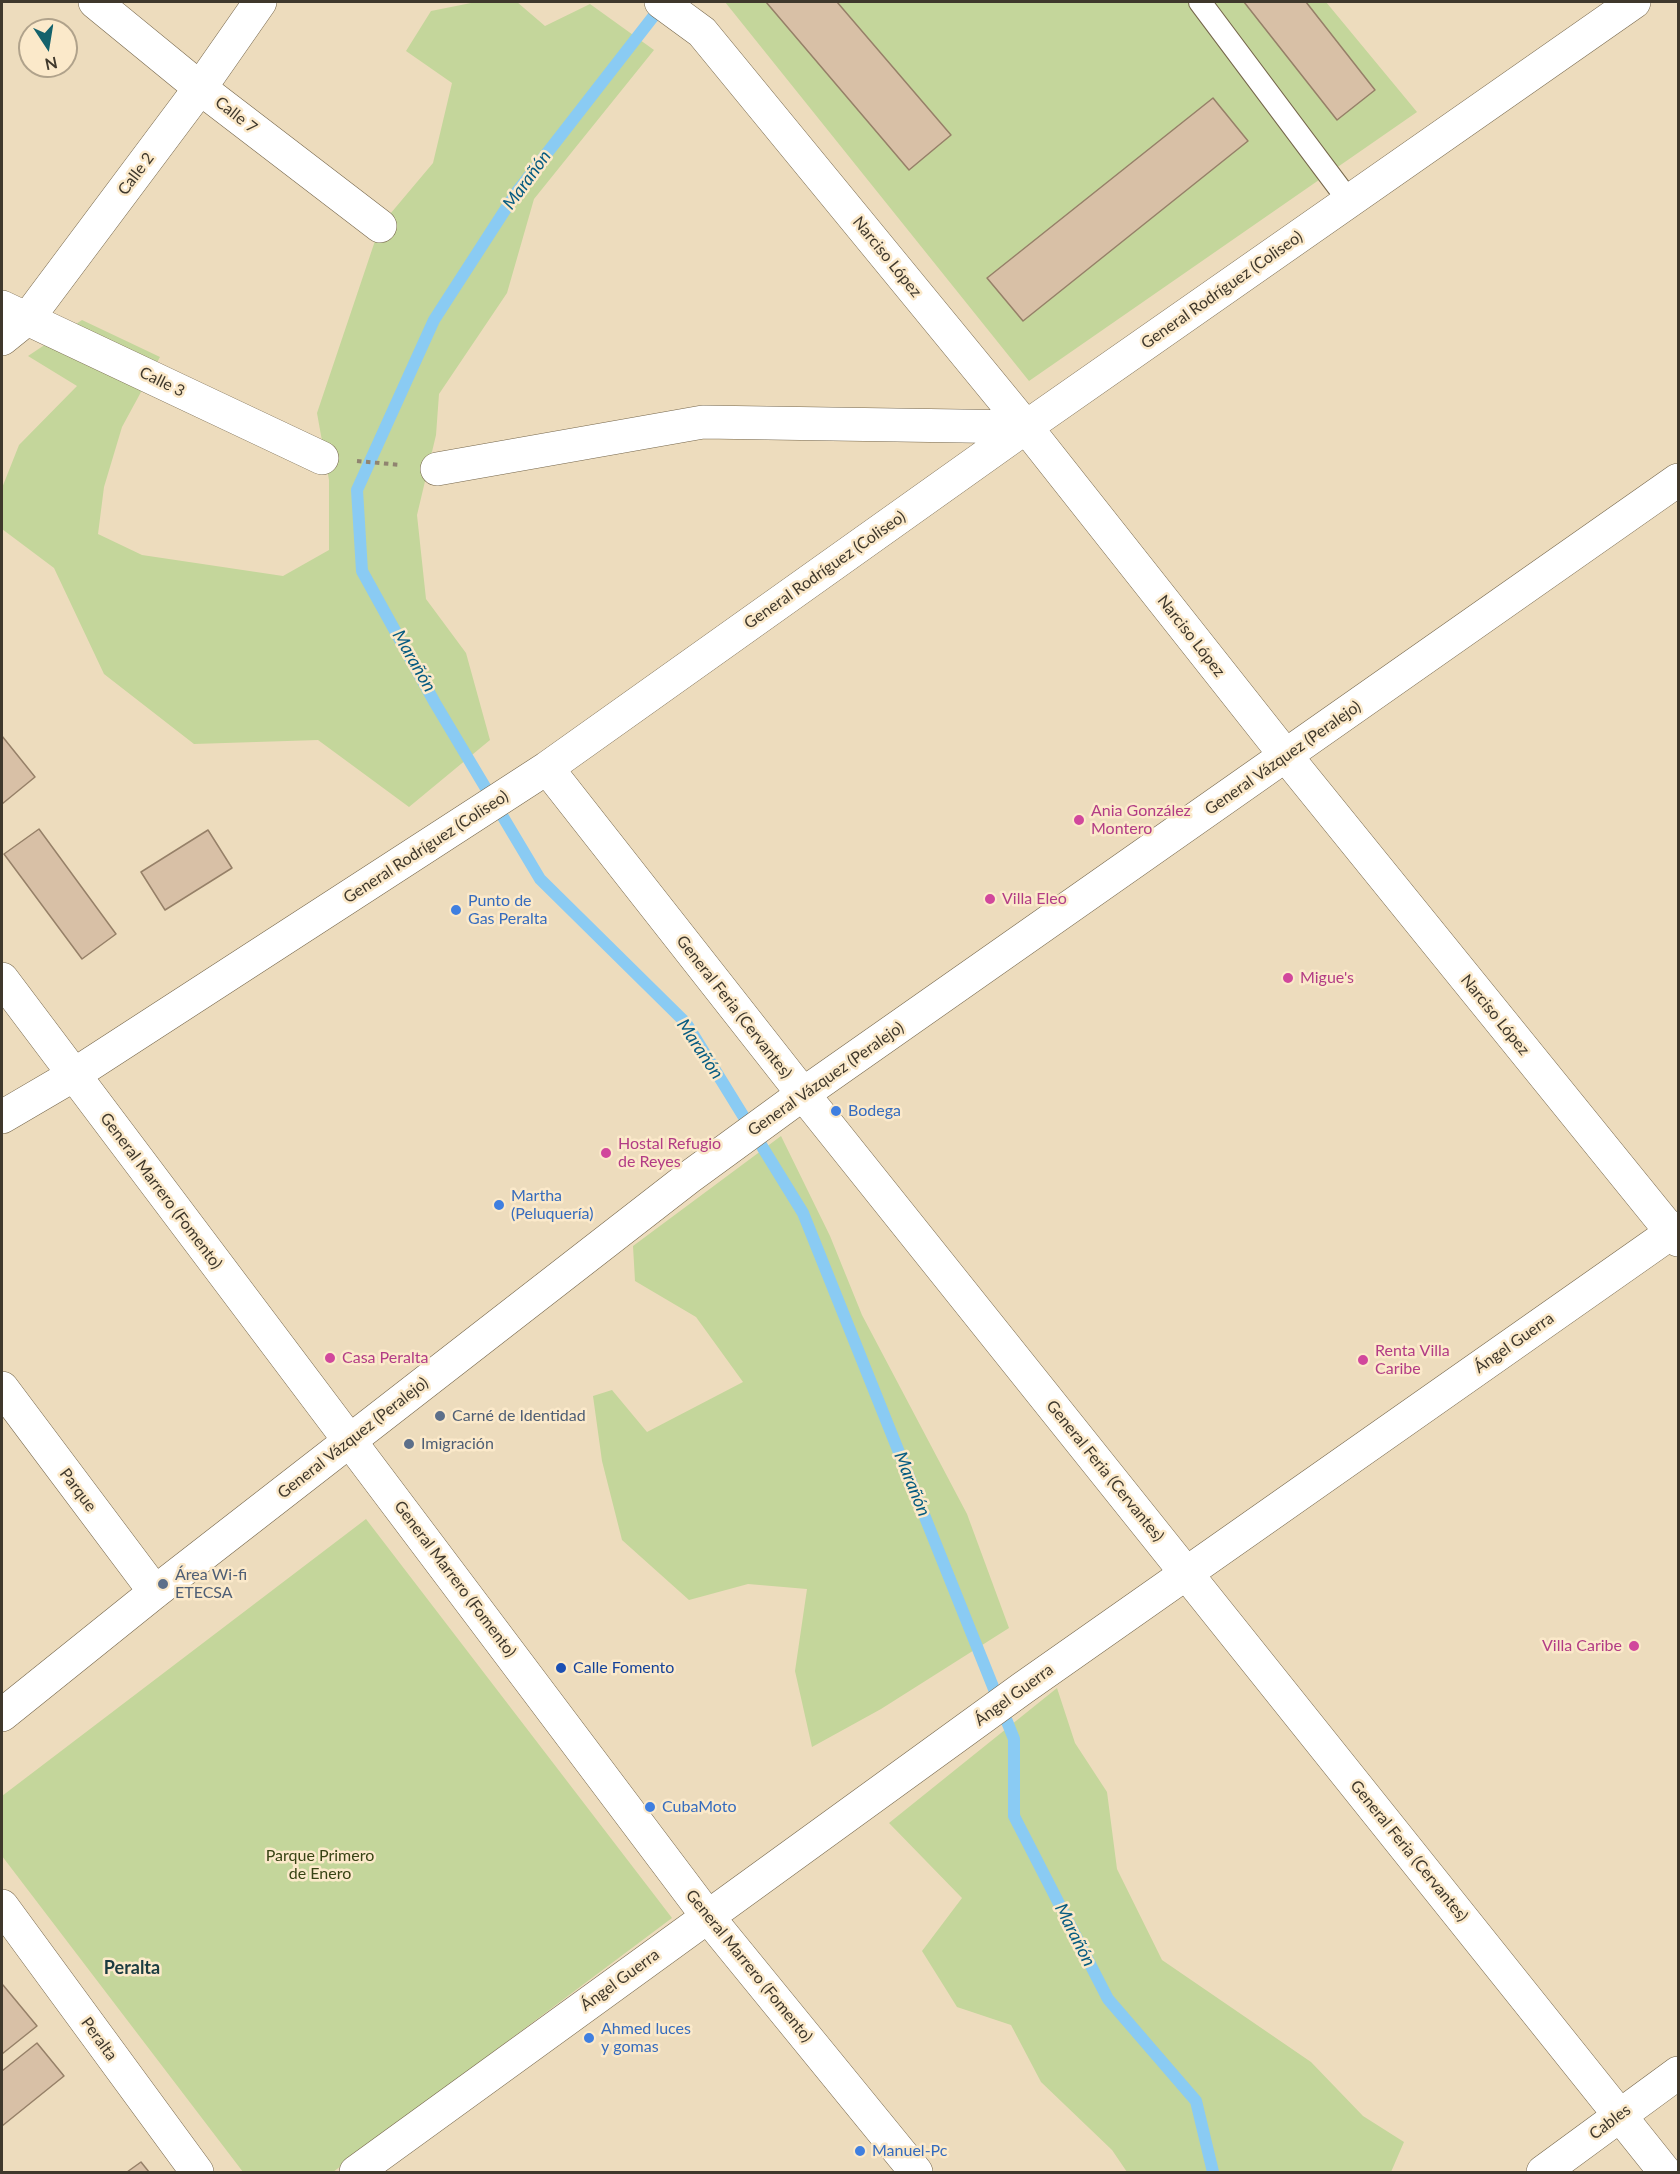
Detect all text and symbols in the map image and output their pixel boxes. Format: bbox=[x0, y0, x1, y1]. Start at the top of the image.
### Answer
north arrow bbox=[18, 18, 78, 78]
text: N bbox=[43, 54, 59, 75]
street label: Calle 7 bbox=[211, 93, 261, 137]
water label: Marañón bbox=[498, 146, 556, 214]
street label: Calle 2 bbox=[114, 149, 158, 199]
street label: Narciso López bbox=[849, 213, 925, 301]
street label: General Rodríguez (Coliseo) bbox=[1138, 227, 1306, 353]
street label: Calle 3 bbox=[136, 363, 188, 401]
street label: General Rodríguez (Coliseo) bbox=[741, 507, 909, 633]
street label: Narciso López bbox=[1153, 591, 1229, 681]
water label: Marañón bbox=[388, 626, 440, 696]
street label: General Vázquez (Peralejo) bbox=[1201, 697, 1365, 819]
street label: General Rodríguez (Coliseo) bbox=[340, 787, 512, 907]
place label: Ania González Montero bbox=[1091, 801, 1191, 839]
marker: Ania González Montero bbox=[1072, 813, 1086, 827]
place label: Villa Eleo bbox=[1002, 889, 1067, 909]
place label: Punto de Gas Peralta bbox=[468, 891, 547, 929]
marker: Villa Eleo bbox=[983, 892, 997, 906]
marker: Punto de Gas Peralta bbox=[449, 903, 463, 917]
street label: General Feria (Cervantes) bbox=[672, 932, 796, 1082]
place label: Migue's bbox=[1300, 968, 1354, 988]
marker: Migue's bbox=[1281, 971, 1295, 985]
street label: Narciso López bbox=[1457, 971, 1533, 1059]
water label: Marañón bbox=[672, 1015, 728, 1083]
street label: General Vázquez (Peralejo) bbox=[744, 1018, 908, 1140]
place label: Bodega bbox=[848, 1101, 901, 1121]
marker: Bodega bbox=[829, 1104, 843, 1118]
street label: General Marrero (Fomento) bbox=[96, 1109, 226, 1273]
place label: Hostal Refugio de Reyes bbox=[618, 1134, 721, 1172]
marker: Hostal Refugio de Reyes bbox=[599, 1146, 613, 1160]
place label: Martha (Peluquería) bbox=[511, 1186, 594, 1224]
marker: Martha (Peluquería) bbox=[492, 1198, 506, 1212]
street label: Ángel Guerra bbox=[1471, 1309, 1557, 1377]
place label: Renta Villa Caribe bbox=[1375, 1341, 1450, 1379]
place label: Casa Peralta bbox=[342, 1348, 428, 1368]
marker: Casa Peralta bbox=[323, 1351, 337, 1365]
marker: Renta Villa Caribe bbox=[1356, 1353, 1370, 1367]
street label: General Vázquez (Peralejo) bbox=[274, 1373, 432, 1503]
street label: General Feria (Cervantes) bbox=[1042, 1397, 1168, 1545]
place label: Carné de Identidad bbox=[452, 1406, 586, 1426]
marker: Carné de Identidad bbox=[433, 1409, 447, 1423]
place label: Imigración bbox=[421, 1434, 494, 1454]
marker: Imigración bbox=[402, 1437, 416, 1451]
water label: Marañón bbox=[889, 1449, 935, 1519]
street label: Parque bbox=[56, 1465, 100, 1515]
street label: General Marrero (Fomento) bbox=[390, 1497, 520, 1661]
place label: Área Wi-fi ETECSA bbox=[175, 1565, 247, 1603]
marker: Área Wi-fi ETECSA bbox=[156, 1577, 170, 1591]
place label: Villa Caribe bbox=[1542, 1636, 1622, 1656]
marker: Villa Caribe bbox=[1627, 1639, 1641, 1653]
place label: Calle Fomento bbox=[573, 1658, 674, 1678]
street label: Ángel Guerra bbox=[971, 1660, 1057, 1730]
marker: Calle Fomento bbox=[554, 1661, 568, 1675]
street label: General Feria (Cervantes) bbox=[1346, 1777, 1472, 1925]
place label: CubaMoto bbox=[662, 1797, 737, 1817]
marker: CubaMoto bbox=[643, 1800, 657, 1814]
park label: Parque Primero de Enero bbox=[266, 1846, 374, 1884]
street label: General Marrero (Fomento) bbox=[682, 1886, 816, 2046]
water label: Marañón bbox=[1050, 1900, 1100, 1970]
street label: Ángel Guerra bbox=[577, 1945, 663, 2015]
district label: Peralta bbox=[104, 1957, 160, 1979]
street label: Peralta bbox=[77, 2014, 121, 2064]
place label: Ahmed luces y gomas bbox=[601, 2019, 691, 2057]
marker: Ahmed luces y gomas bbox=[582, 2031, 596, 2045]
street label: Cables bbox=[1586, 2100, 1634, 2144]
place label: Manuel-Pc bbox=[872, 2141, 947, 2161]
marker: Manuel-Pc bbox=[853, 2144, 867, 2158]

